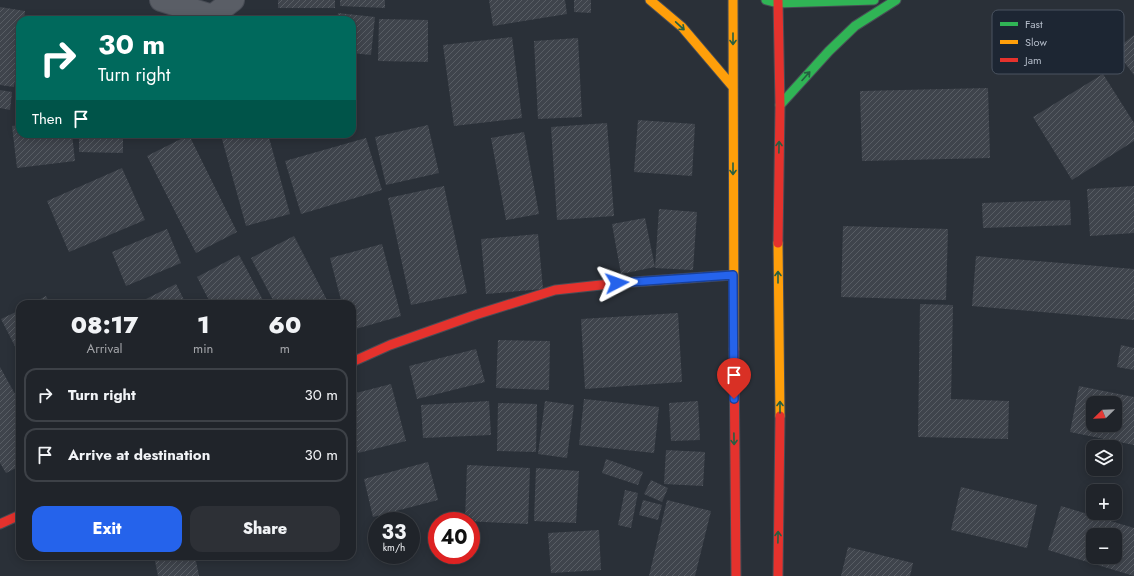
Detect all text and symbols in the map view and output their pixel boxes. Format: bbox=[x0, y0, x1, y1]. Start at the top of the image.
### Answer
legend bbox=[992, 10, 1124, 74]
text: Fast bbox=[1025, 16, 1043, 32]
one-way arrow bbox=[675, 21, 685, 31]
text: 30 m bbox=[98, 24, 165, 65]
icon: right bbox=[32, 32, 84, 84]
one-way arrow bbox=[729, 32, 737, 45]
text: Slow bbox=[1025, 34, 1047, 50]
text: Jam bbox=[1023, 52, 1042, 68]
text: Turn right bbox=[98, 62, 170, 88]
one-way arrow bbox=[801, 71, 811, 81]
text: Then bbox=[32, 108, 62, 130]
icon: arrive bbox=[70, 108, 92, 130]
one-way arrow bbox=[775, 141, 783, 154]
one-way arrow bbox=[729, 162, 737, 175]
position arrow bbox=[596, 262, 638, 304]
one-way arrow bbox=[774, 271, 782, 284]
text: 08:17 bbox=[71, 307, 138, 342]
text: 1 bbox=[197, 307, 210, 342]
text: 60 bbox=[268, 307, 301, 342]
text: Arrival bbox=[87, 339, 122, 358]
text: min bbox=[193, 339, 213, 358]
text: m bbox=[280, 339, 290, 358]
pin bbox=[717, 358, 751, 399]
icon: arrive bbox=[723, 364, 745, 386]
icon: right bbox=[34, 384, 56, 406]
text: Turn right bbox=[68, 384, 136, 406]
text: 30 m bbox=[305, 384, 338, 406]
north arrow bbox=[1086, 396, 1122, 432]
map controls bbox=[1086, 396, 1122, 564]
one-way arrow bbox=[776, 401, 784, 414]
one-way arrow bbox=[730, 432, 738, 445]
button: layers bbox=[1086, 440, 1122, 476]
icon: arrive bbox=[34, 444, 56, 466]
text: Arrive at destination bbox=[68, 444, 210, 466]
text: 30 m bbox=[305, 444, 338, 466]
button: + bbox=[1086, 484, 1122, 520]
button: Exit bbox=[32, 506, 182, 552]
button: Share bbox=[190, 506, 340, 552]
speed limit sign: 40 bbox=[428, 512, 480, 564]
text: 33 bbox=[382, 518, 406, 547]
button: − bbox=[1086, 528, 1122, 564]
one-way arrow bbox=[774, 531, 782, 544]
text: km/h bbox=[383, 540, 405, 555]

